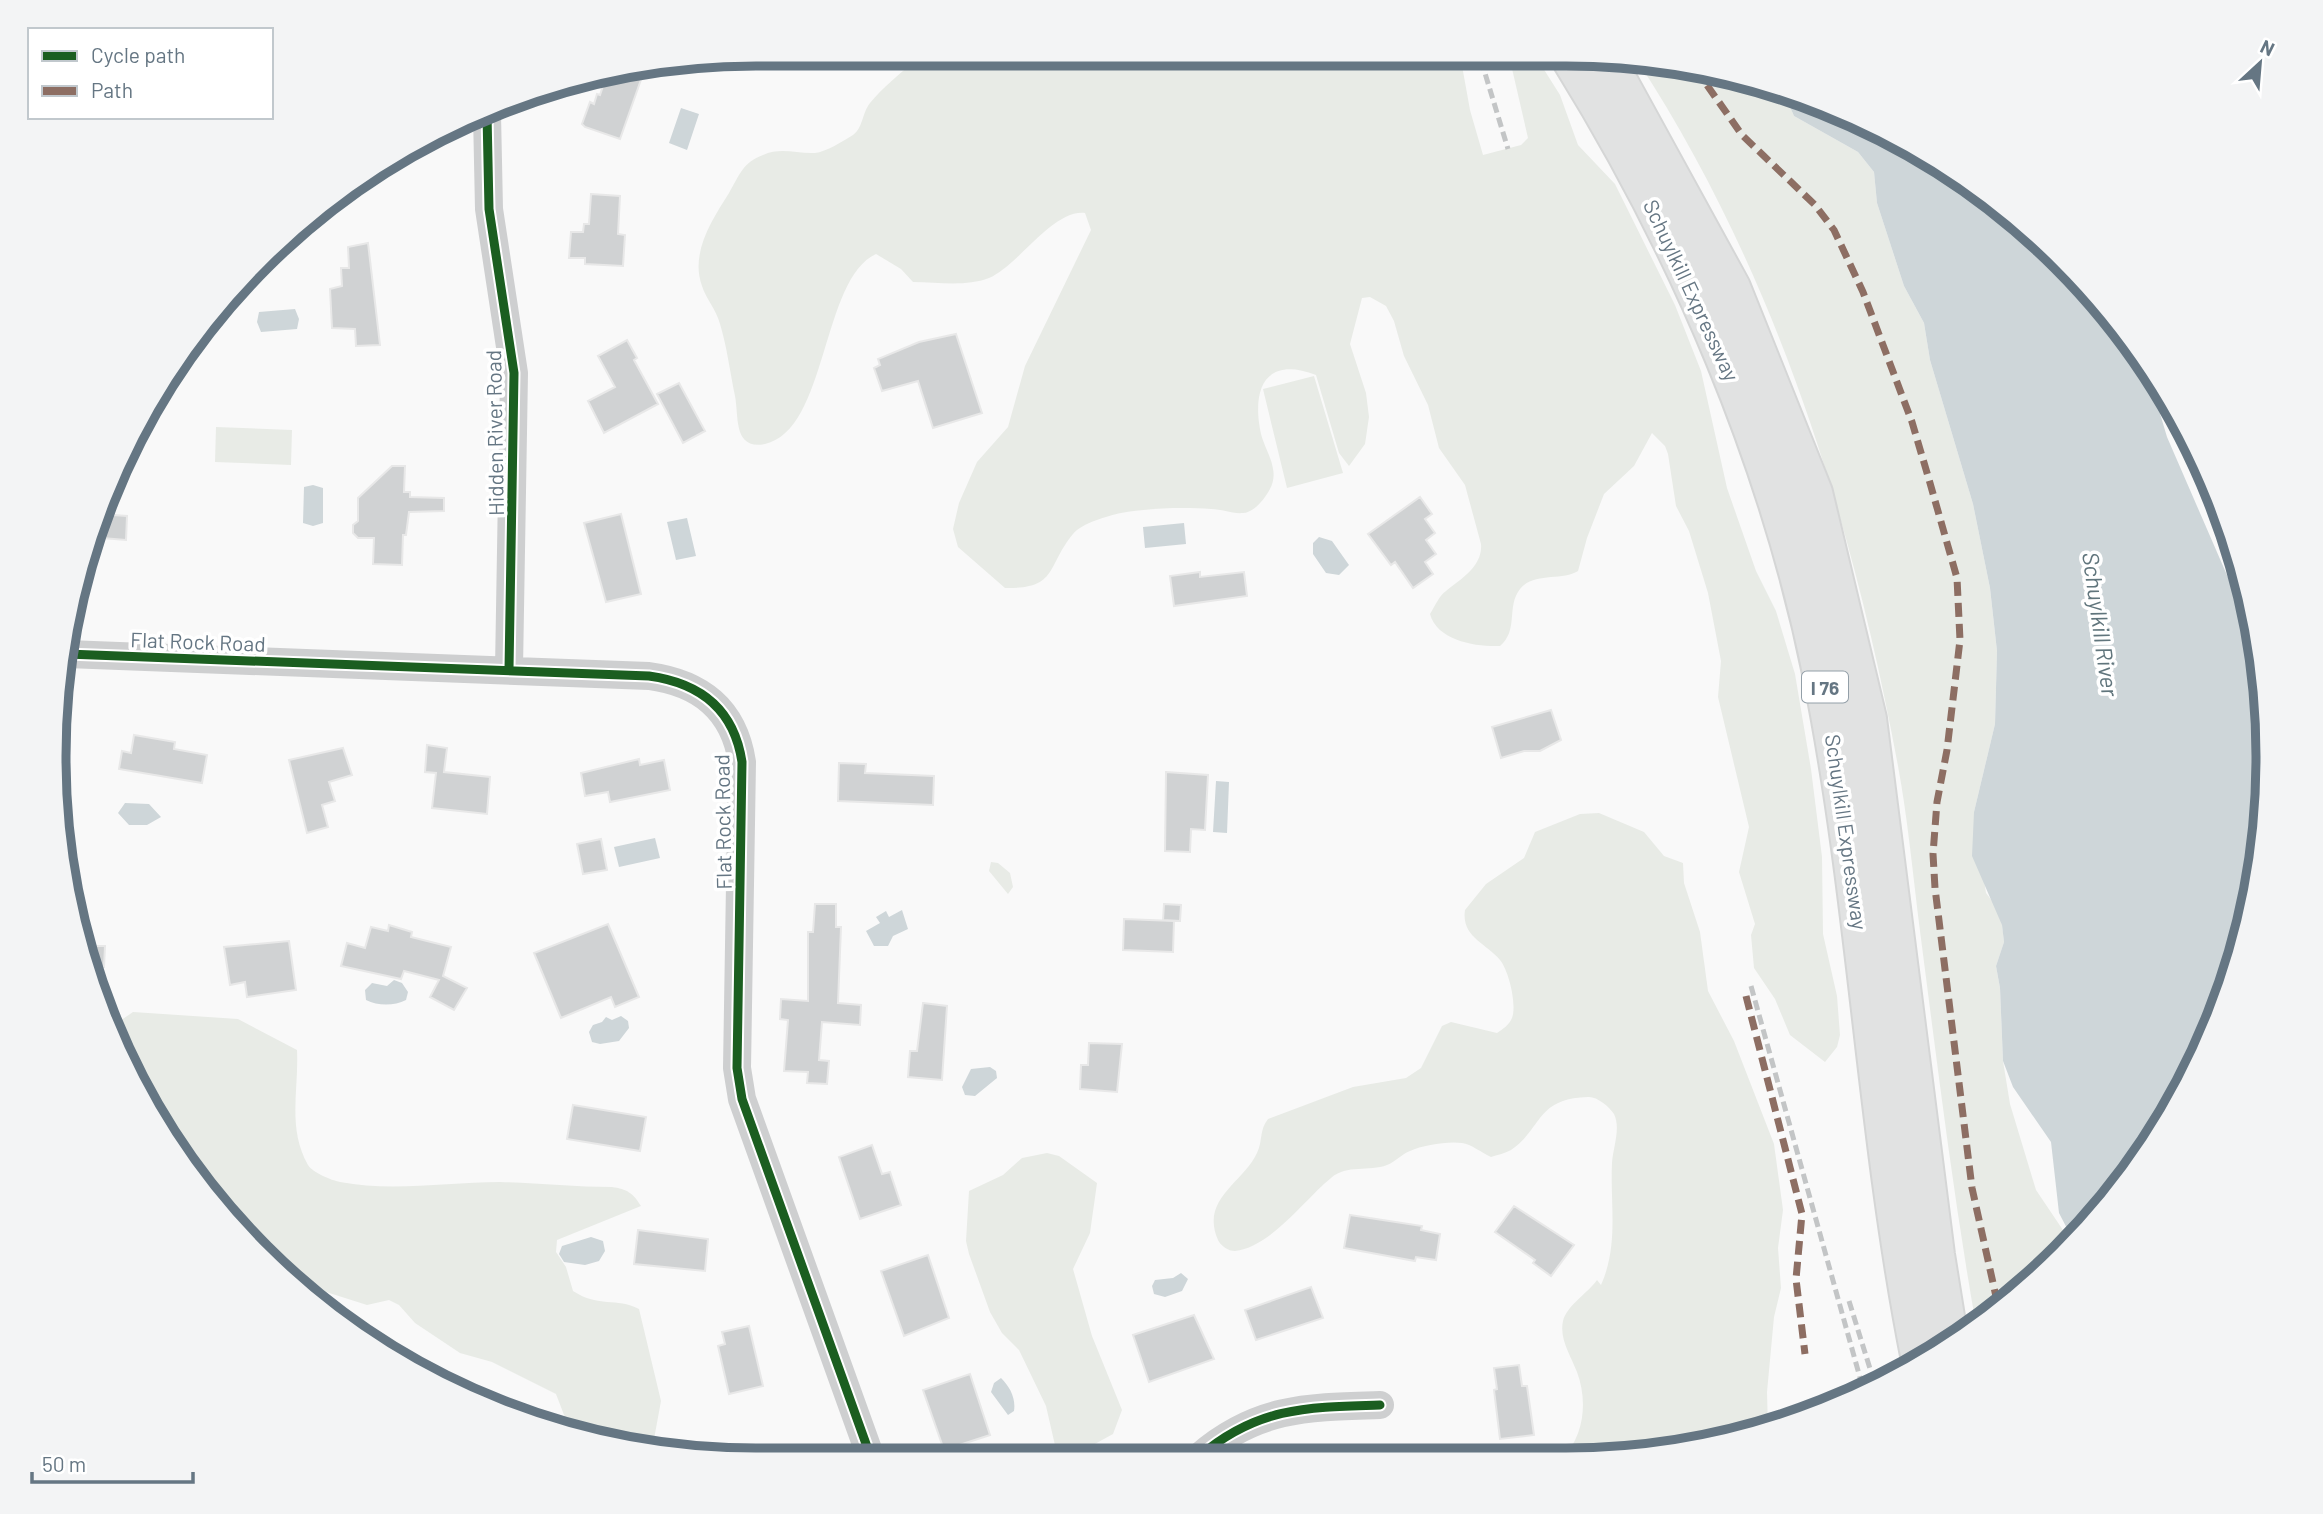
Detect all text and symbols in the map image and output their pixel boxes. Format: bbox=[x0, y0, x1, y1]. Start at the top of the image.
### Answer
legend bbox=[28, 28, 273, 119]
north arrow bbox=[2225, 28, 2295, 98]
text: N bbox=[2257, 34, 2278, 60]
text: Cycle path bbox=[91, 42, 185, 67]
text: Path bbox=[91, 77, 133, 102]
street label: Schuylkill Expressway bbox=[1639, 195, 1745, 385]
street label: Hidden River Road bbox=[480, 350, 508, 516]
water label: Schuylkill River bbox=[2077, 550, 2125, 699]
street label: Flat Rock Road bbox=[130, 626, 266, 656]
road number: I 76 bbox=[1802, 672, 1848, 702]
street label: Schuylkill Expressway bbox=[1821, 733, 1873, 932]
street label: Flat Rock Road bbox=[708, 754, 736, 890]
scale bar bbox=[32, 1440, 192, 1484]
text: 50 m bbox=[42, 1451, 86, 1476]

